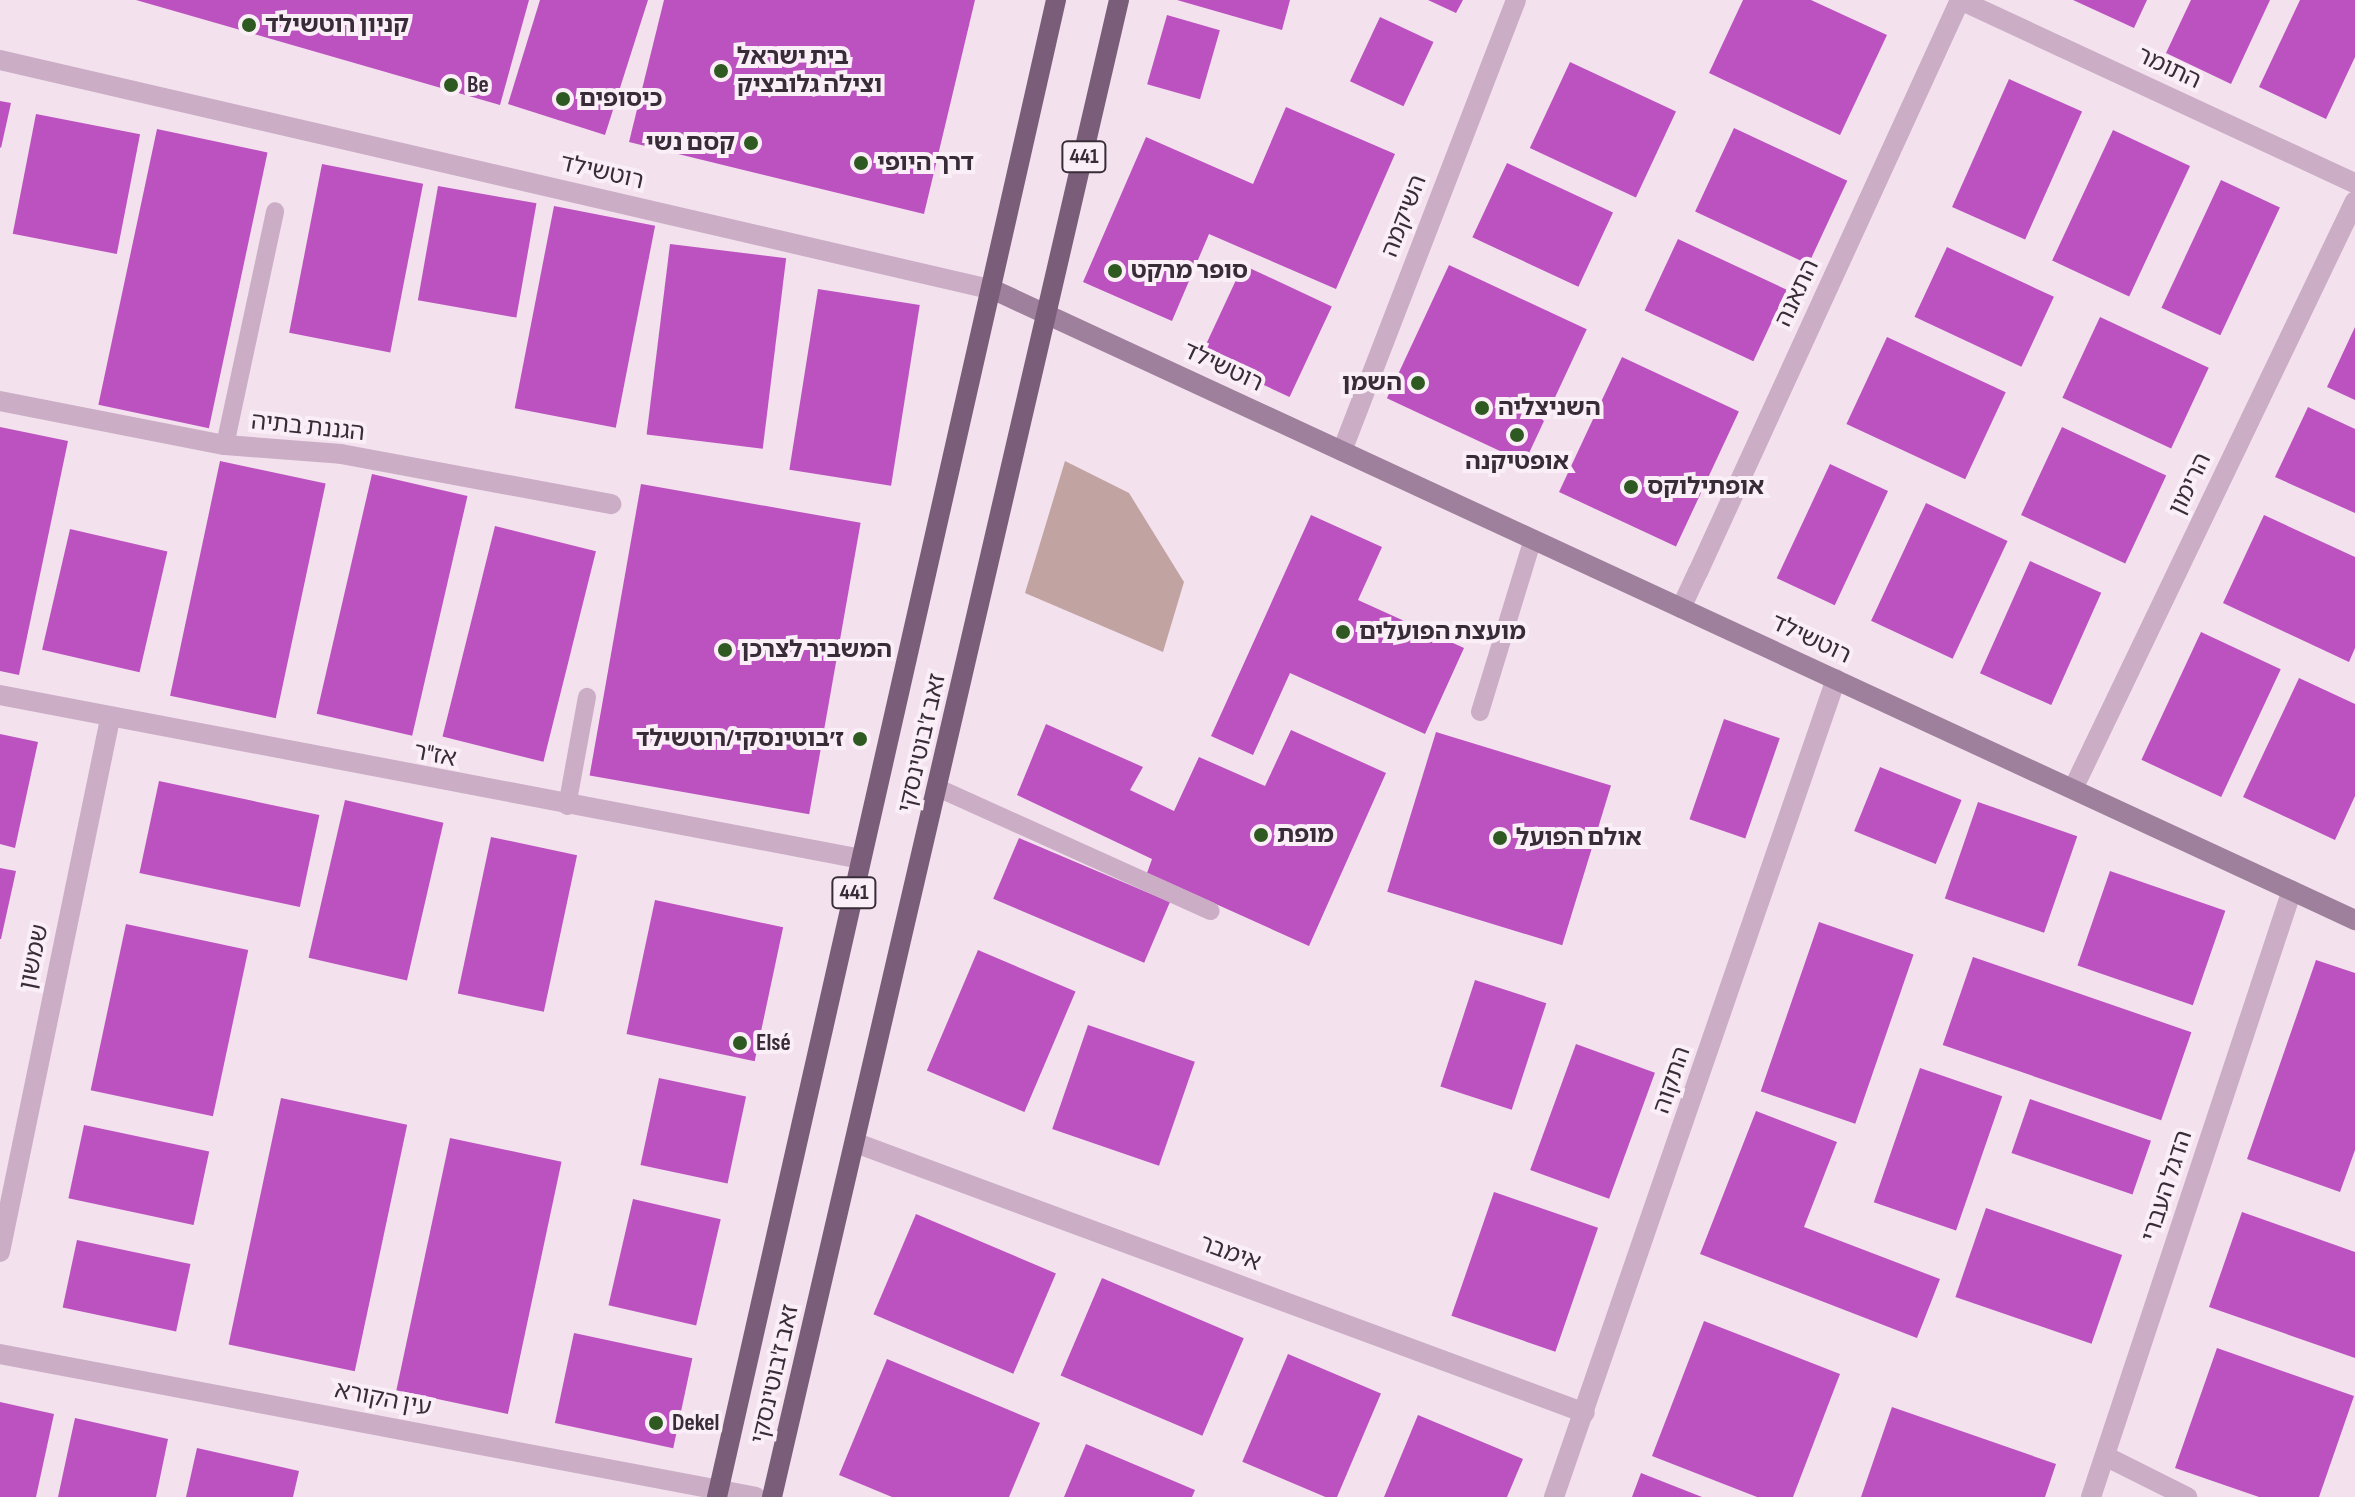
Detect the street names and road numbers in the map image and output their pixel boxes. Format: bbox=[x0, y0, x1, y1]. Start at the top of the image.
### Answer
street label: התומר bbox=[2133, 41, 2205, 95]
road number: 441 bbox=[1060, 139, 1108, 175]
street label: רוטשילד bbox=[557, 148, 647, 196]
street label: השיקמה bbox=[1375, 171, 1433, 261]
street label: התאנה bbox=[1769, 255, 1825, 331]
street label: רוטשילד bbox=[1179, 336, 1267, 398]
street label: הגננת בתיה bbox=[250, 407, 366, 447]
street label: הרימון bbox=[2163, 448, 2217, 520]
street label: רוטשילד bbox=[1767, 608, 1855, 670]
street label: זאב ז'בוטינסקי bbox=[892, 671, 952, 815]
street label: אז"ר bbox=[411, 737, 459, 773]
road number: 441 bbox=[830, 875, 878, 911]
street label: שמשון bbox=[13, 922, 55, 992]
street label: התקוה bbox=[1647, 1043, 1697, 1117]
street label: הדגל העברי bbox=[2136, 1127, 2198, 1245]
street label: אימבר bbox=[1195, 1229, 1265, 1277]
street label: זאב ז'בוטינסקי bbox=[745, 1302, 805, 1446]
street label: עין הקורא bbox=[332, 1376, 434, 1422]

